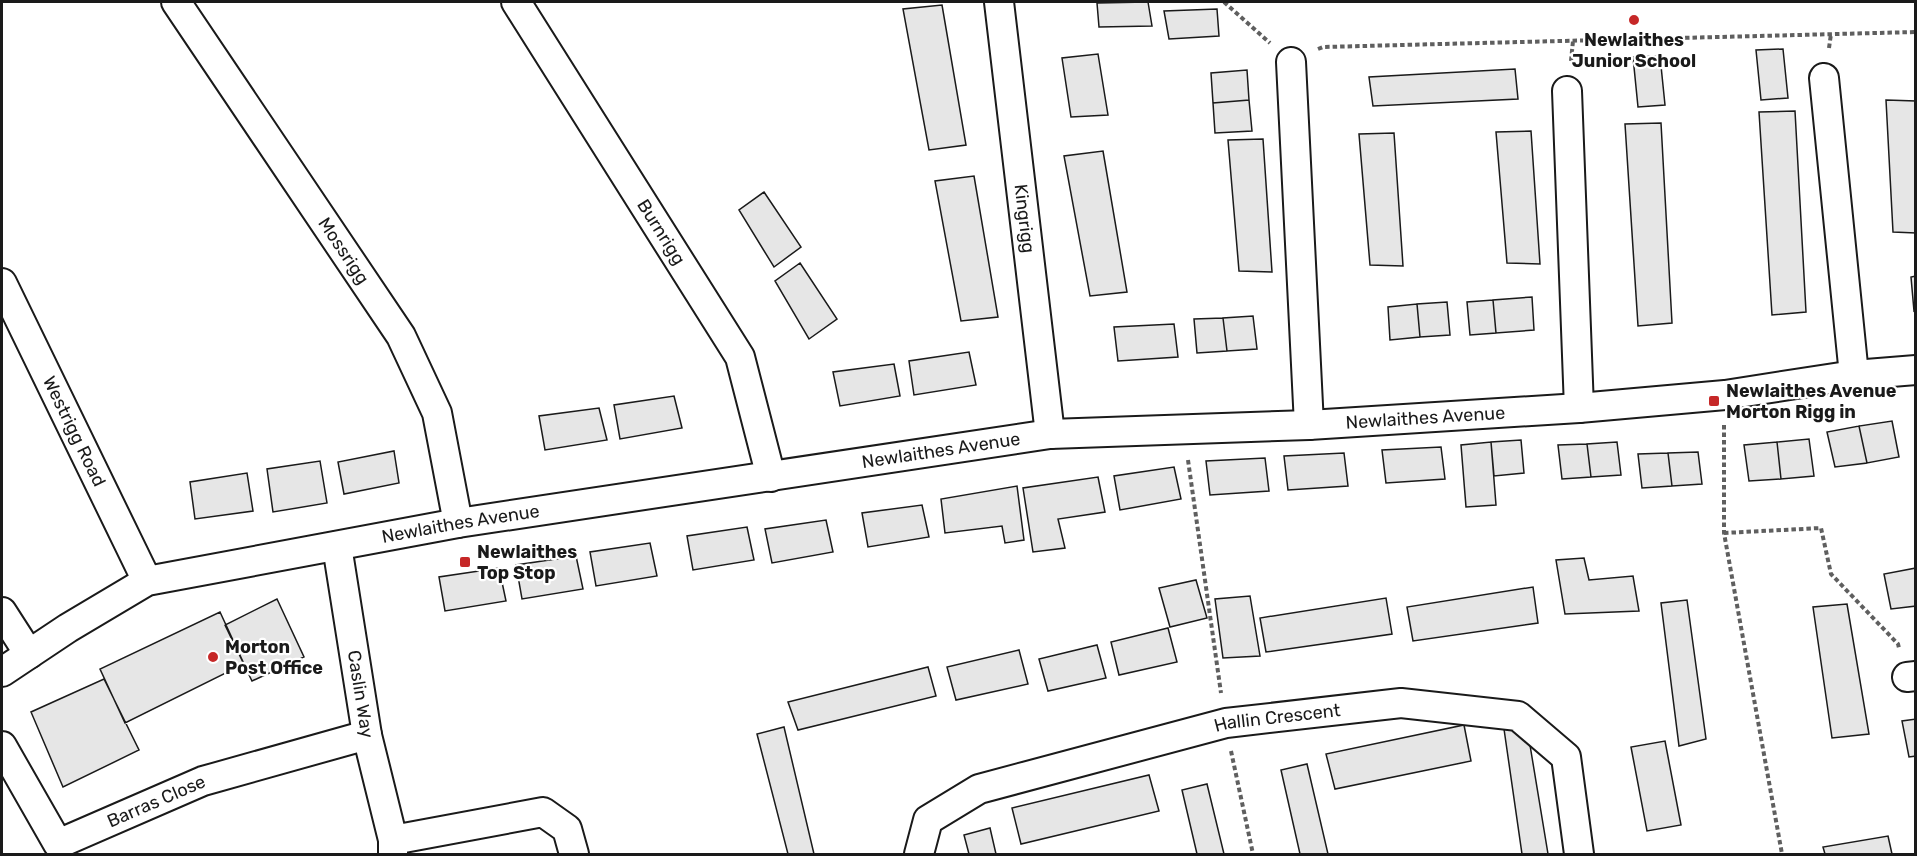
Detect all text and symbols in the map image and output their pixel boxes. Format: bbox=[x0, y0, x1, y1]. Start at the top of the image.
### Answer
marker: Newlaithes Junior School bbox=[1627, 13, 1641, 27]
place label: Newlaithes Junior School bbox=[1572, 29, 1696, 72]
street label: Kingrigg bbox=[1010, 183, 1040, 254]
street label: Burnrigg bbox=[632, 195, 690, 269]
street label: Mossrigg bbox=[313, 213, 374, 288]
street label: Westrigg Road bbox=[38, 373, 110, 490]
place label: Newlaithes Avenue Morton Rigg in bbox=[1726, 380, 1897, 423]
marker: Newlaithes Avenue Morton Rigg in bbox=[1707, 394, 1721, 408]
street label: Newlaithes Avenue bbox=[1345, 402, 1506, 434]
street label: Newlaithes Avenue bbox=[860, 428, 1022, 473]
street label: Newlaithes Avenue bbox=[380, 500, 541, 548]
place label: Newlaithes Top Stop bbox=[477, 541, 577, 584]
marker: Newlaithes Top Stop bbox=[458, 555, 472, 569]
place label: Morton Post Office bbox=[225, 636, 323, 679]
street label: Caslin Way bbox=[343, 649, 378, 740]
marker: Morton Post Office bbox=[206, 650, 220, 664]
street label: Hallin Crescent bbox=[1212, 699, 1342, 737]
street label: Barras Close bbox=[104, 770, 209, 832]

